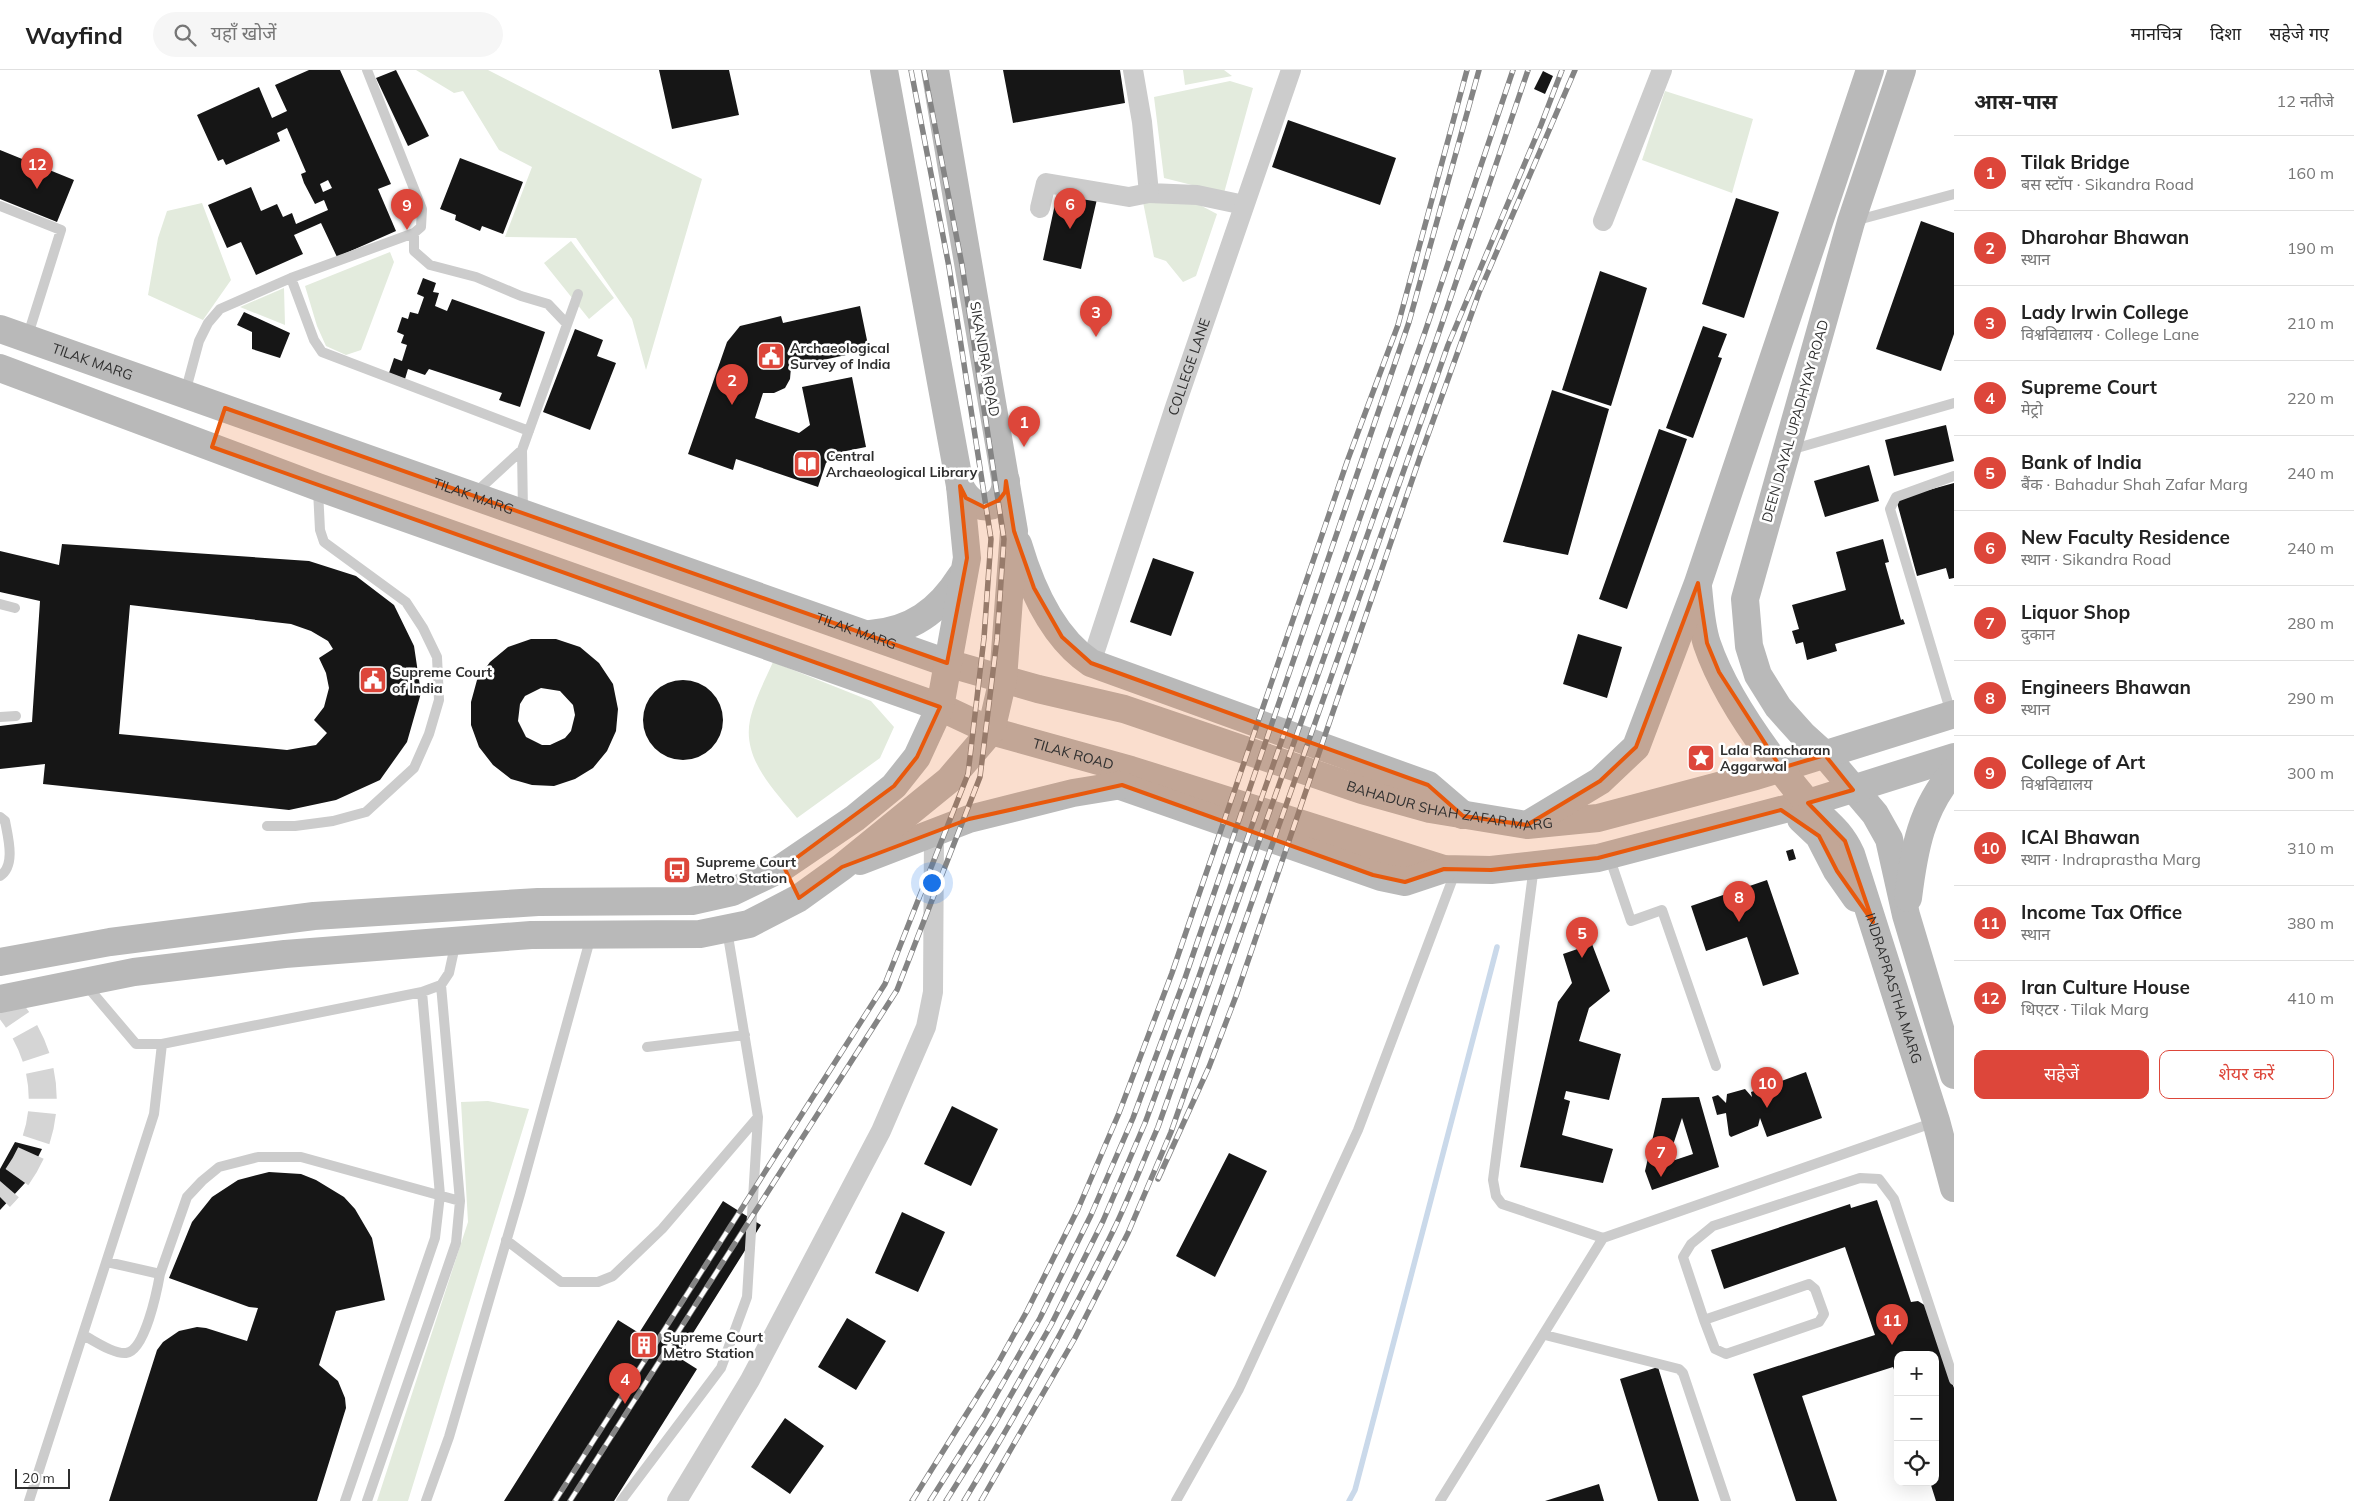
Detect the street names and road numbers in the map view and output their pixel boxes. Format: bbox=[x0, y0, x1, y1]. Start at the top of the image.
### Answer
street label: SIKANDRA ROAD bbox=[966, 300, 1004, 418]
street label: COLLEGE LANE bbox=[1164, 316, 1214, 418]
street label: DEEN DAYAL UPADHYAY ROAD bbox=[1757, 318, 1833, 524]
street label: TILAK MARG bbox=[50, 339, 135, 384]
street label: TILAK MARG bbox=[431, 473, 516, 519]
street label: TILAK MARG bbox=[813, 608, 899, 654]
street label: TILAK ROAD bbox=[1031, 734, 1116, 774]
street label: BAHADUR SHAH ZAFAR MARG bbox=[1344, 776, 1554, 834]
street label: INDRAPRASTHA MARG bbox=[1861, 910, 1926, 1066]

